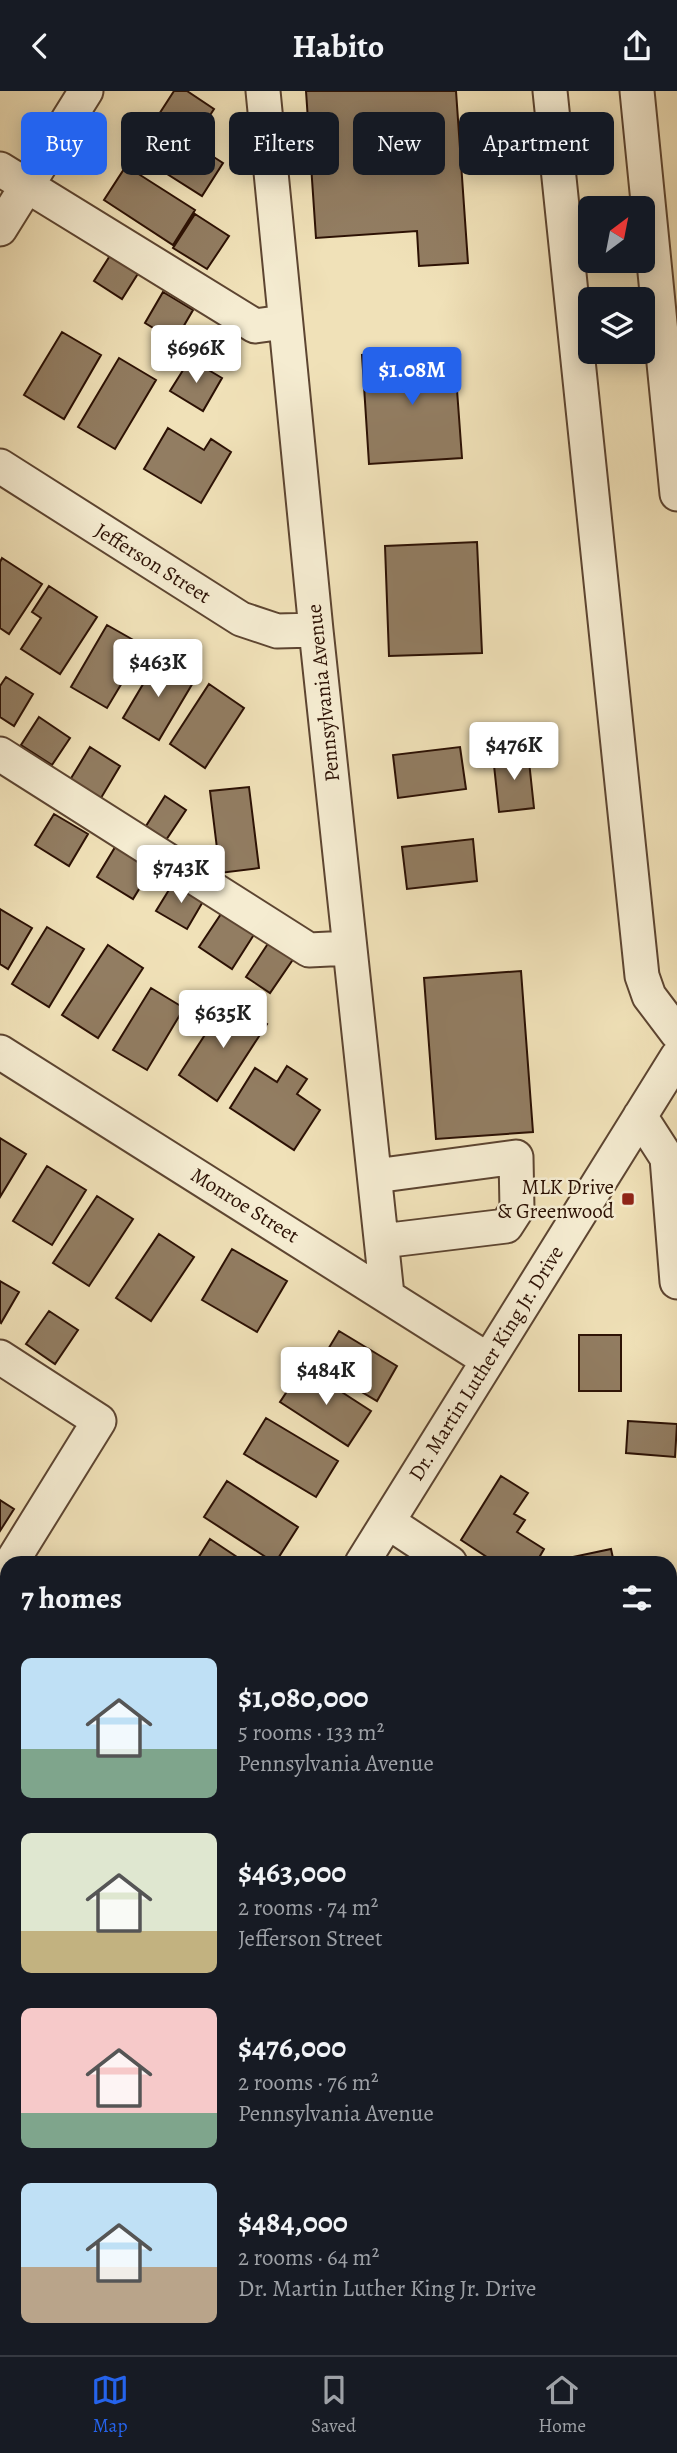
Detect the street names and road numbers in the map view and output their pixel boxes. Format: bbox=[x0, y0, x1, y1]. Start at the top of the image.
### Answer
street label: Jefferson Street bbox=[90, 516, 216, 610]
street label: Pennsylvania Avenue bbox=[300, 603, 346, 783]
street label: Monroe Street bbox=[185, 1161, 305, 1249]
street label: Dr. Martin Luther King Jr. Drive bbox=[402, 1240, 570, 1486]

